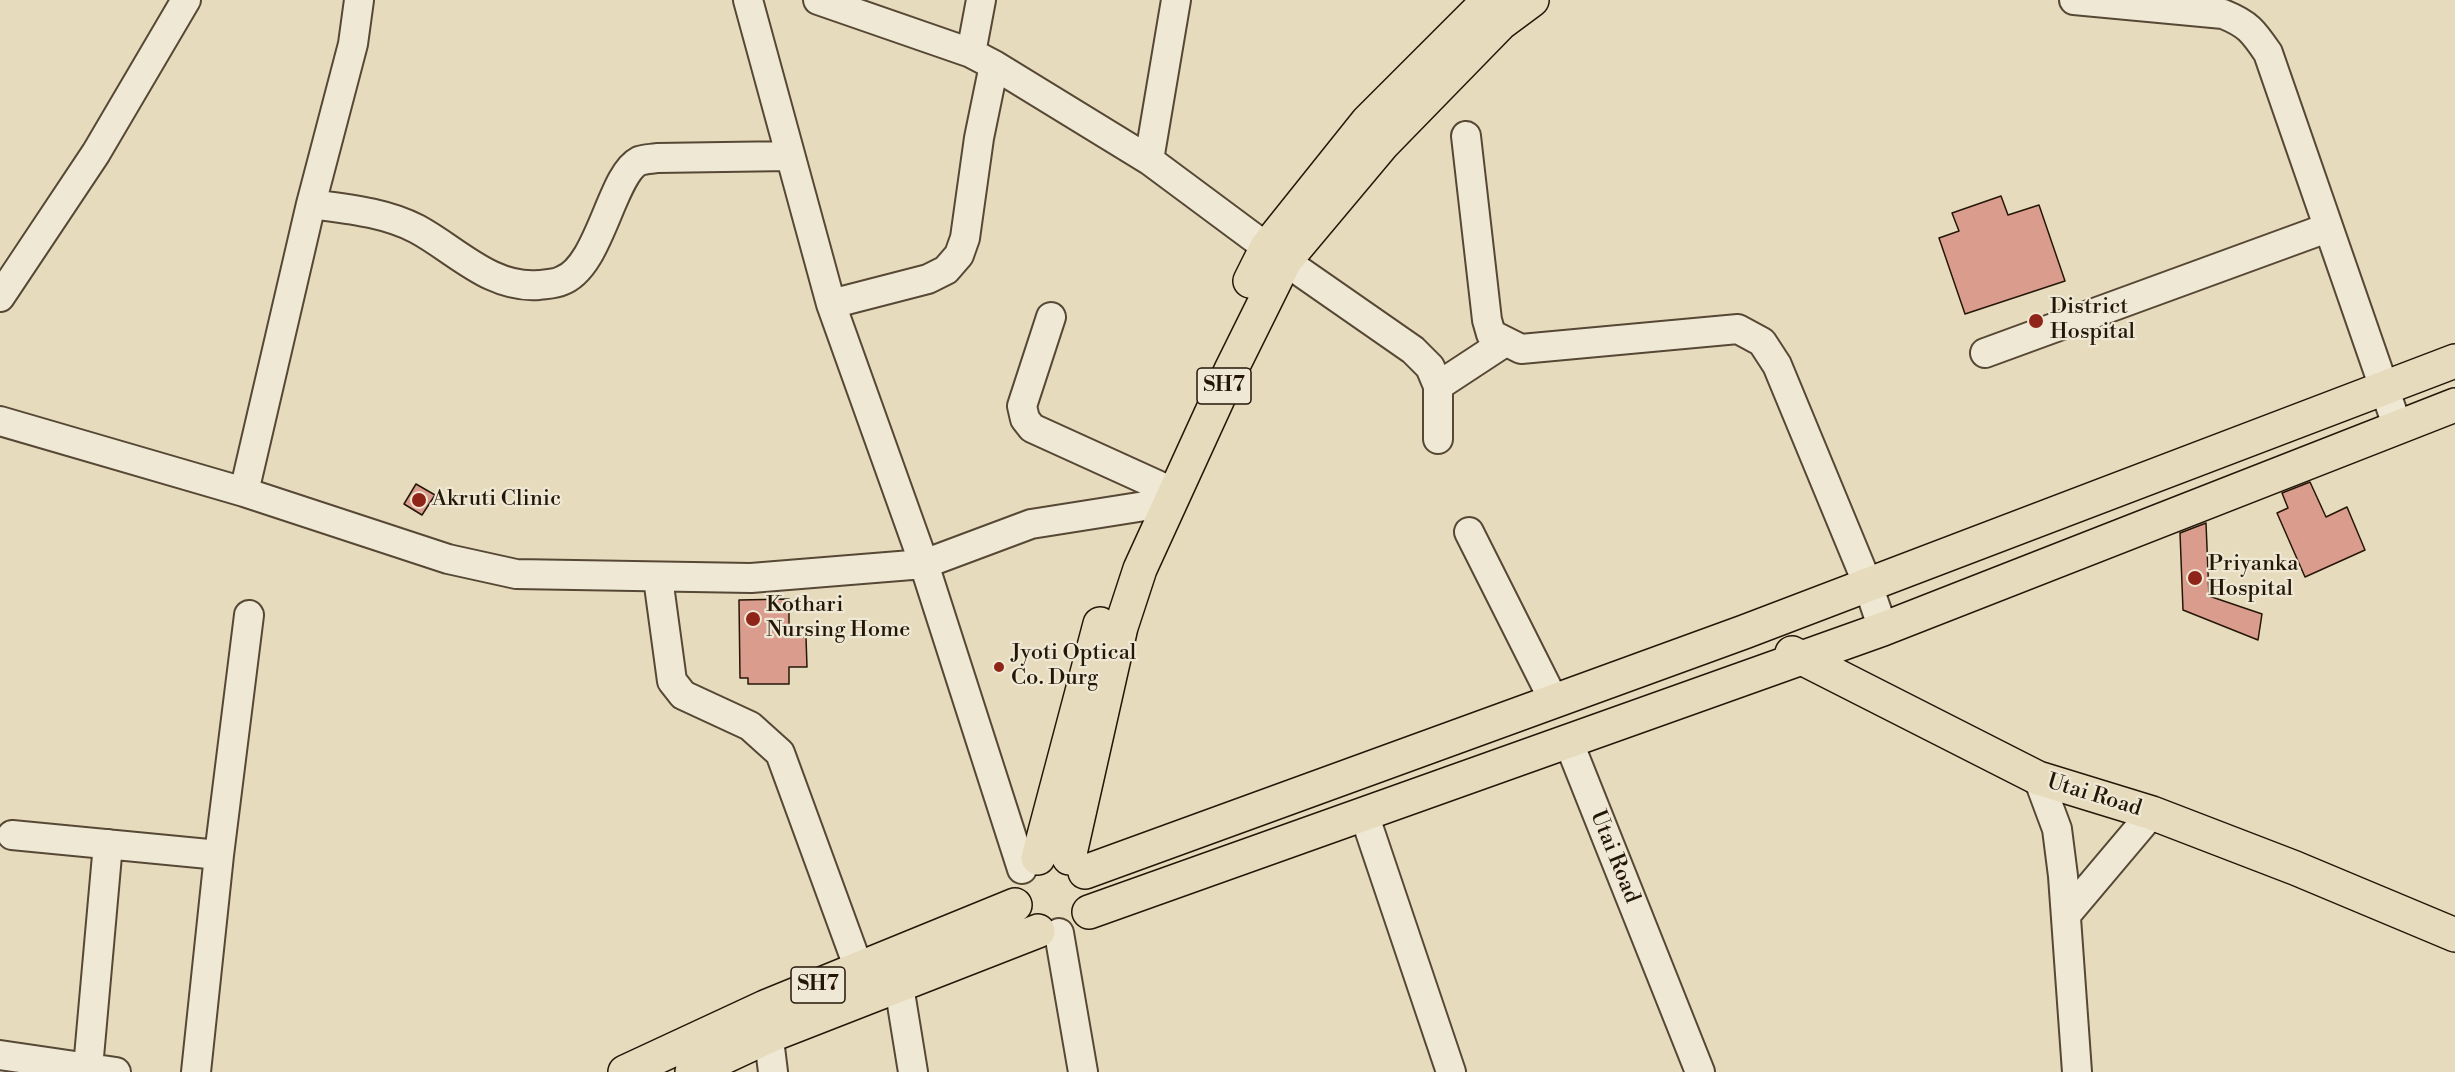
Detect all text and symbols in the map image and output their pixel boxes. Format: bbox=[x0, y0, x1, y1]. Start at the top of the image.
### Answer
place label: District Hospital bbox=[2050, 295, 2135, 346]
marker: District Hospital bbox=[2027, 312, 2045, 330]
road number: SH7 bbox=[1197, 368, 1251, 404]
place label: Akruti Clinic bbox=[432, 487, 561, 513]
marker: Akruti Clinic bbox=[410, 491, 428, 509]
place label: Priyanka Hospital bbox=[2208, 552, 2298, 604]
marker: Priyanka Hospital bbox=[2186, 569, 2204, 587]
place label: Kothari Nursing Home bbox=[766, 593, 910, 644]
marker: Kothari Nursing Home bbox=[744, 610, 762, 628]
place label: Jyoti Optical Co. Durg bbox=[1011, 641, 1136, 692]
marker: Jyoti Optical Co. Durg bbox=[992, 660, 1006, 674]
street label: Utai Road bbox=[2043, 769, 2145, 823]
street label: Utai Road bbox=[1583, 807, 1645, 907]
road number: SH7 bbox=[791, 967, 845, 1003]

